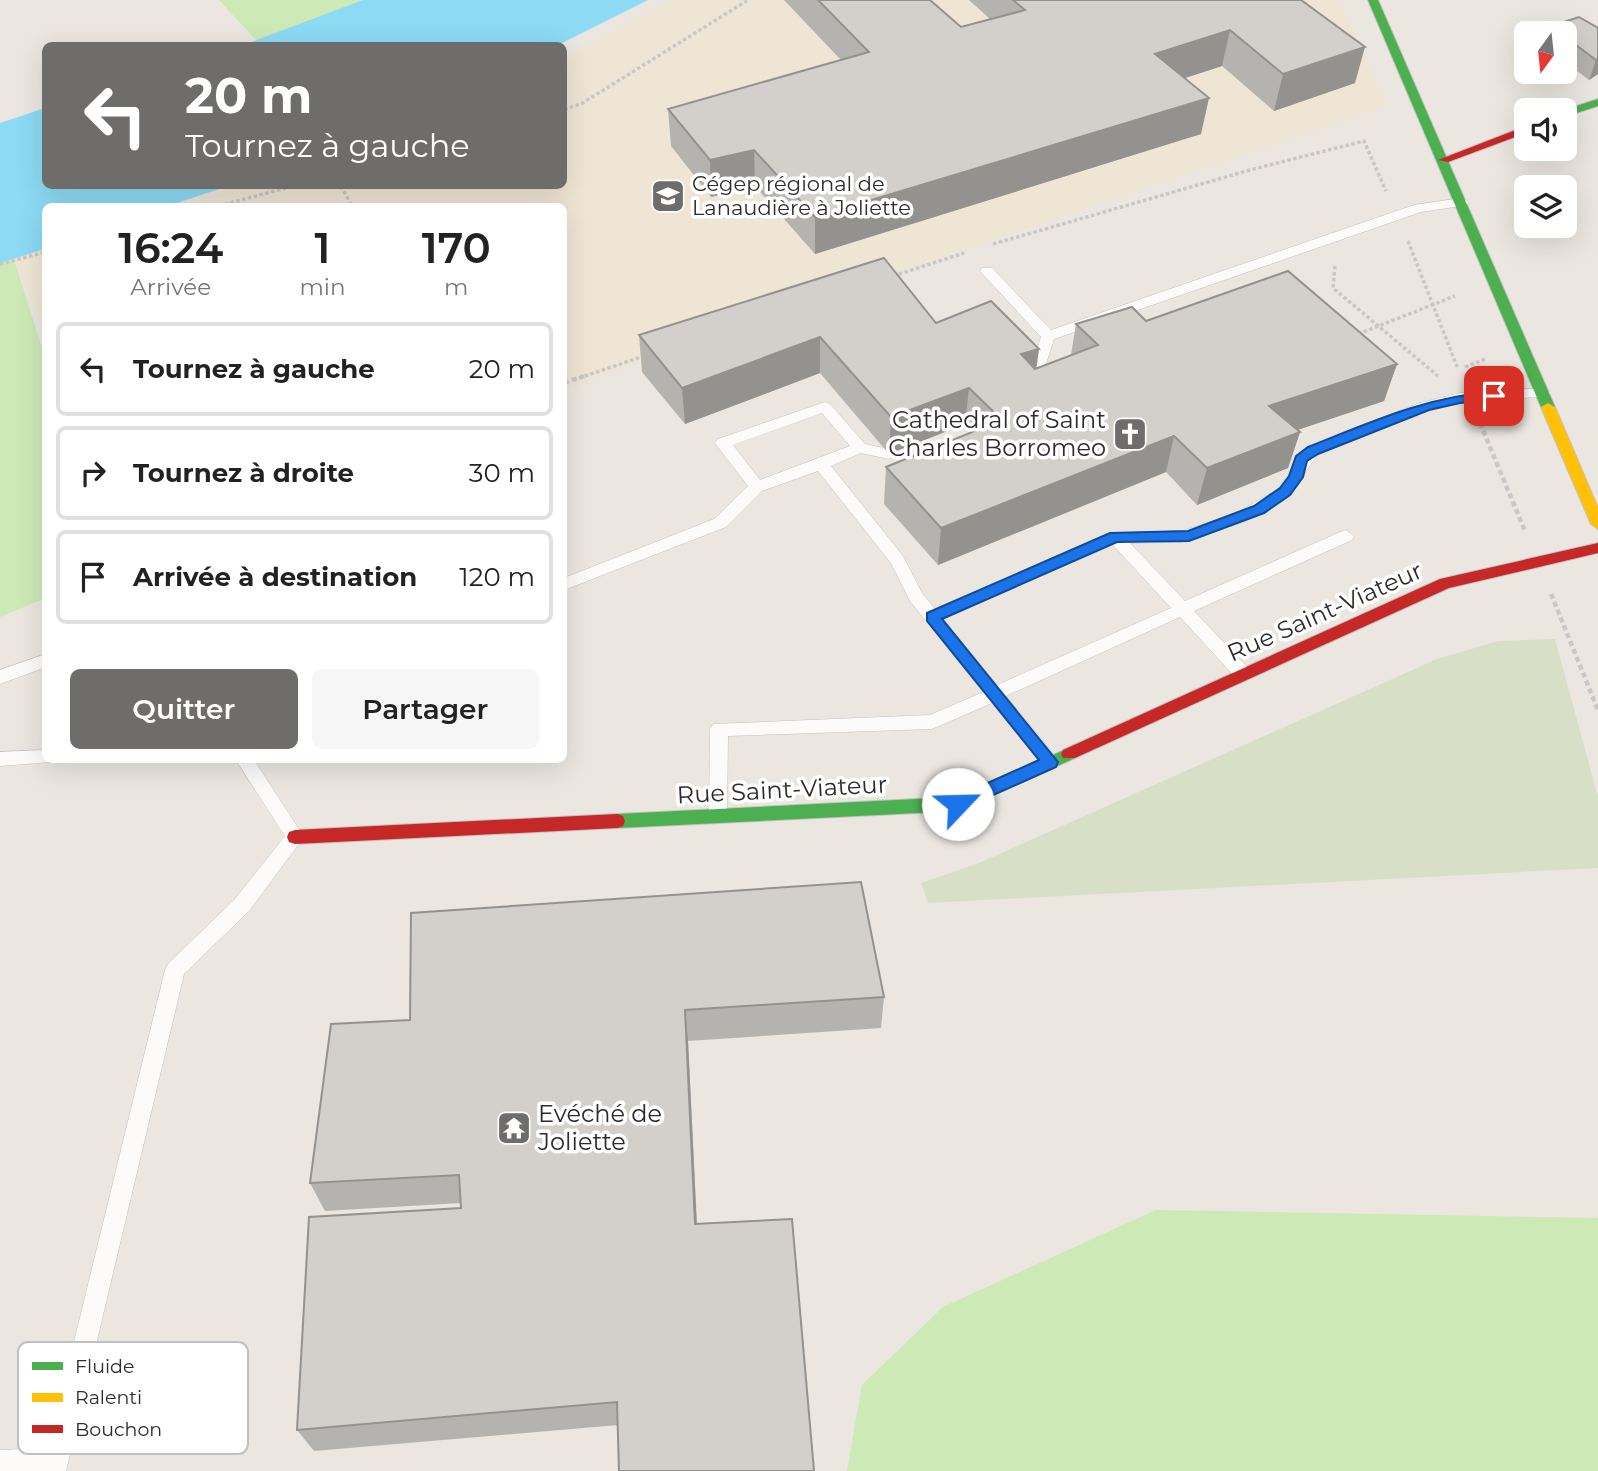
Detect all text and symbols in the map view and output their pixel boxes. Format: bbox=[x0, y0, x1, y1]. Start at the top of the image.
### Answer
north arrow bbox=[1514, 21, 1577, 84]
map controls bbox=[1514, 21, 1577, 238]
text: 20 m bbox=[185, 66, 312, 125]
icon: left bbox=[70, 70, 161, 161]
button: sound bbox=[1514, 98, 1577, 161]
text: Tournez à gauche bbox=[185, 126, 470, 165]
place label: Cégep régional de Lanaudière à Joliette bbox=[692, 171, 911, 220]
button: layers bbox=[1514, 175, 1577, 238]
school or university icon: Cégep régional de Lanaudière à Joliette bbox=[649, 177, 687, 215]
text: 16:24 bbox=[118, 222, 223, 274]
text: 1 bbox=[314, 222, 330, 274]
text: 170 bbox=[422, 222, 491, 274]
text: Arrivée bbox=[130, 273, 211, 301]
text: min bbox=[299, 273, 346, 301]
text: m bbox=[444, 273, 468, 301]
icon: left bbox=[74, 350, 112, 388]
text: Tournez à gauche bbox=[133, 353, 375, 385]
text: 20 m bbox=[469, 353, 535, 385]
pin bbox=[1464, 366, 1524, 426]
icon: arrive bbox=[1475, 377, 1513, 415]
place label: Cathedral of Saint Charles Borromeo bbox=[888, 405, 1106, 462]
church icon: Cathedral of Saint Charles Borromeo bbox=[1111, 415, 1149, 453]
icon: right bbox=[74, 454, 112, 492]
text: Tournez à droite bbox=[133, 457, 354, 489]
text: 30 m bbox=[469, 457, 535, 489]
street label: Rue Saint-Viateur bbox=[1223, 555, 1427, 668]
icon: arrive bbox=[74, 558, 112, 596]
text: Arrivée à destination bbox=[133, 561, 417, 593]
text: 120 m bbox=[459, 561, 535, 593]
button: Quitter bbox=[70, 669, 298, 749]
button: Partager bbox=[312, 669, 539, 749]
position arrow bbox=[921, 767, 995, 841]
street label: Rue Saint-Viateur bbox=[676, 770, 888, 809]
place label: Evéché de Joliette bbox=[537, 1099, 662, 1156]
temple icon: Evéché de Joliette bbox=[495, 1109, 533, 1147]
legend bbox=[18, 1342, 248, 1454]
text: Fluide bbox=[75, 1355, 134, 1378]
text: Ralenti bbox=[75, 1386, 142, 1409]
text: Bouchon bbox=[75, 1418, 162, 1441]

